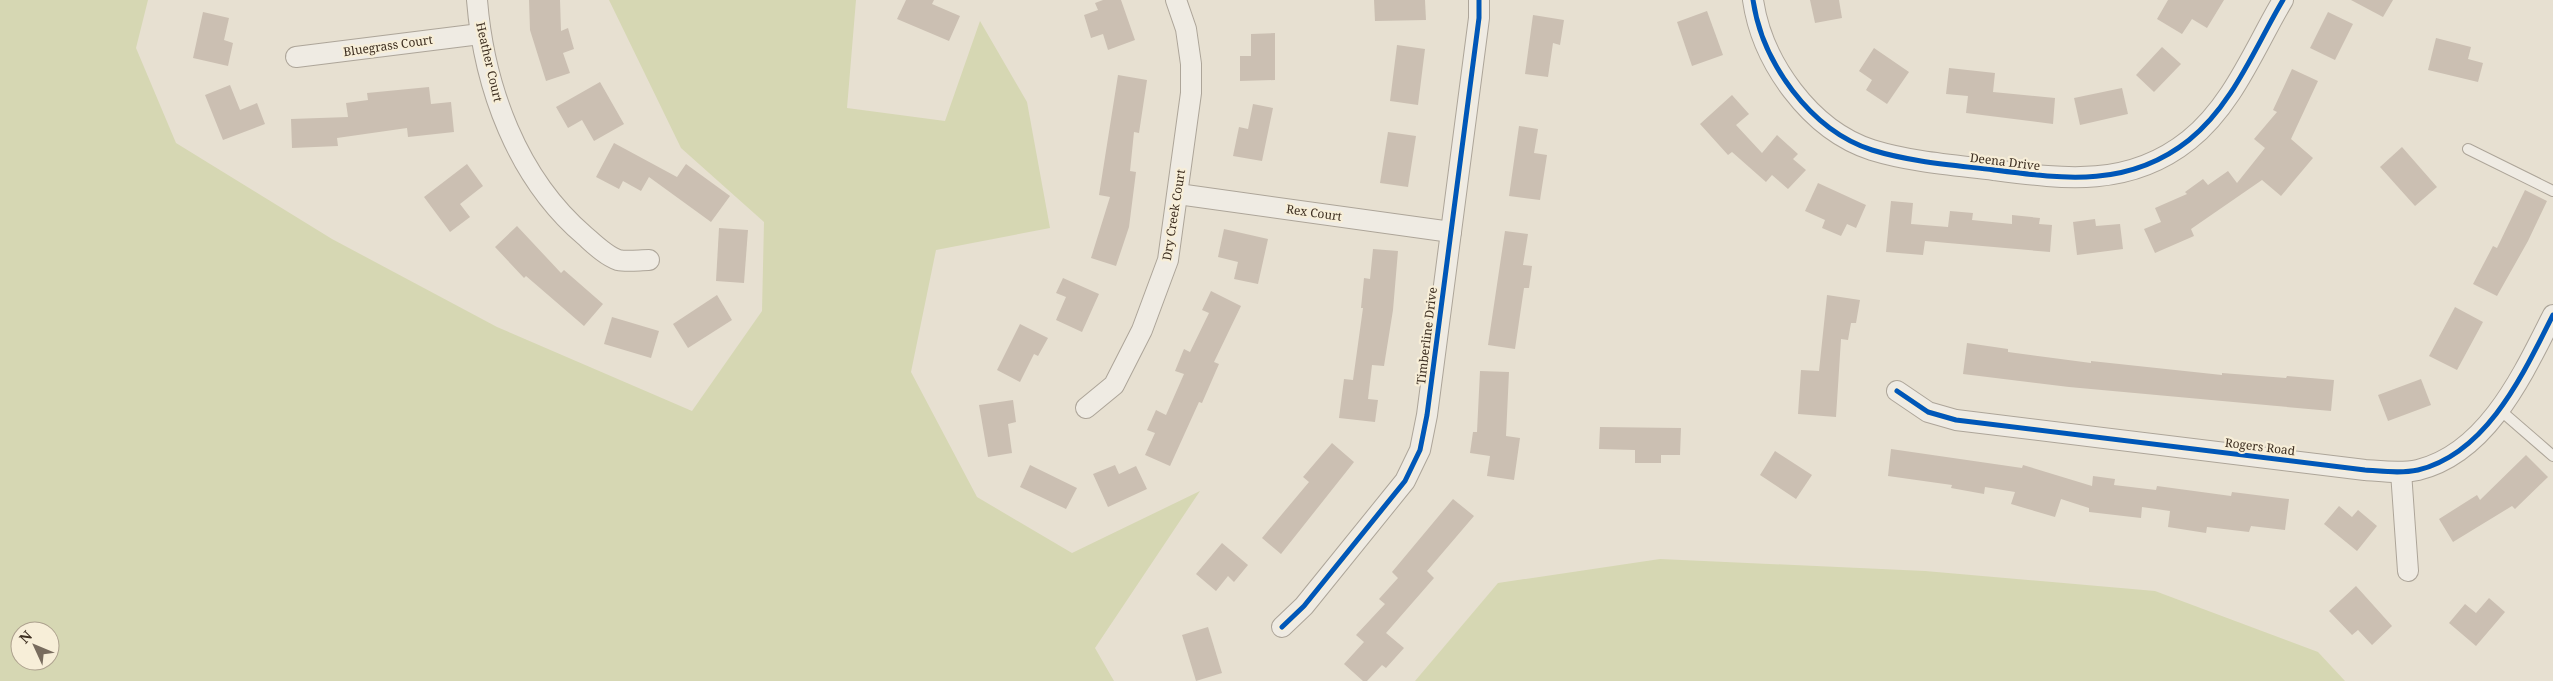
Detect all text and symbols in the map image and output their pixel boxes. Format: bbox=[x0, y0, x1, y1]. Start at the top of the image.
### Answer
street label: Heather Court bbox=[472, 20, 507, 104]
street label: Bluegrass Court bbox=[342, 31, 434, 60]
street label: Deena Drive bbox=[1969, 149, 2041, 174]
street label: Dry Creek Court bbox=[1158, 168, 1189, 262]
street label: Rex Court bbox=[1285, 200, 1343, 225]
street label: Timberline Drive bbox=[1412, 286, 1441, 386]
street label: Rogers Road bbox=[2224, 434, 2297, 459]
north arrow bbox=[10, 621, 60, 671]
text: N bbox=[15, 626, 36, 647]

